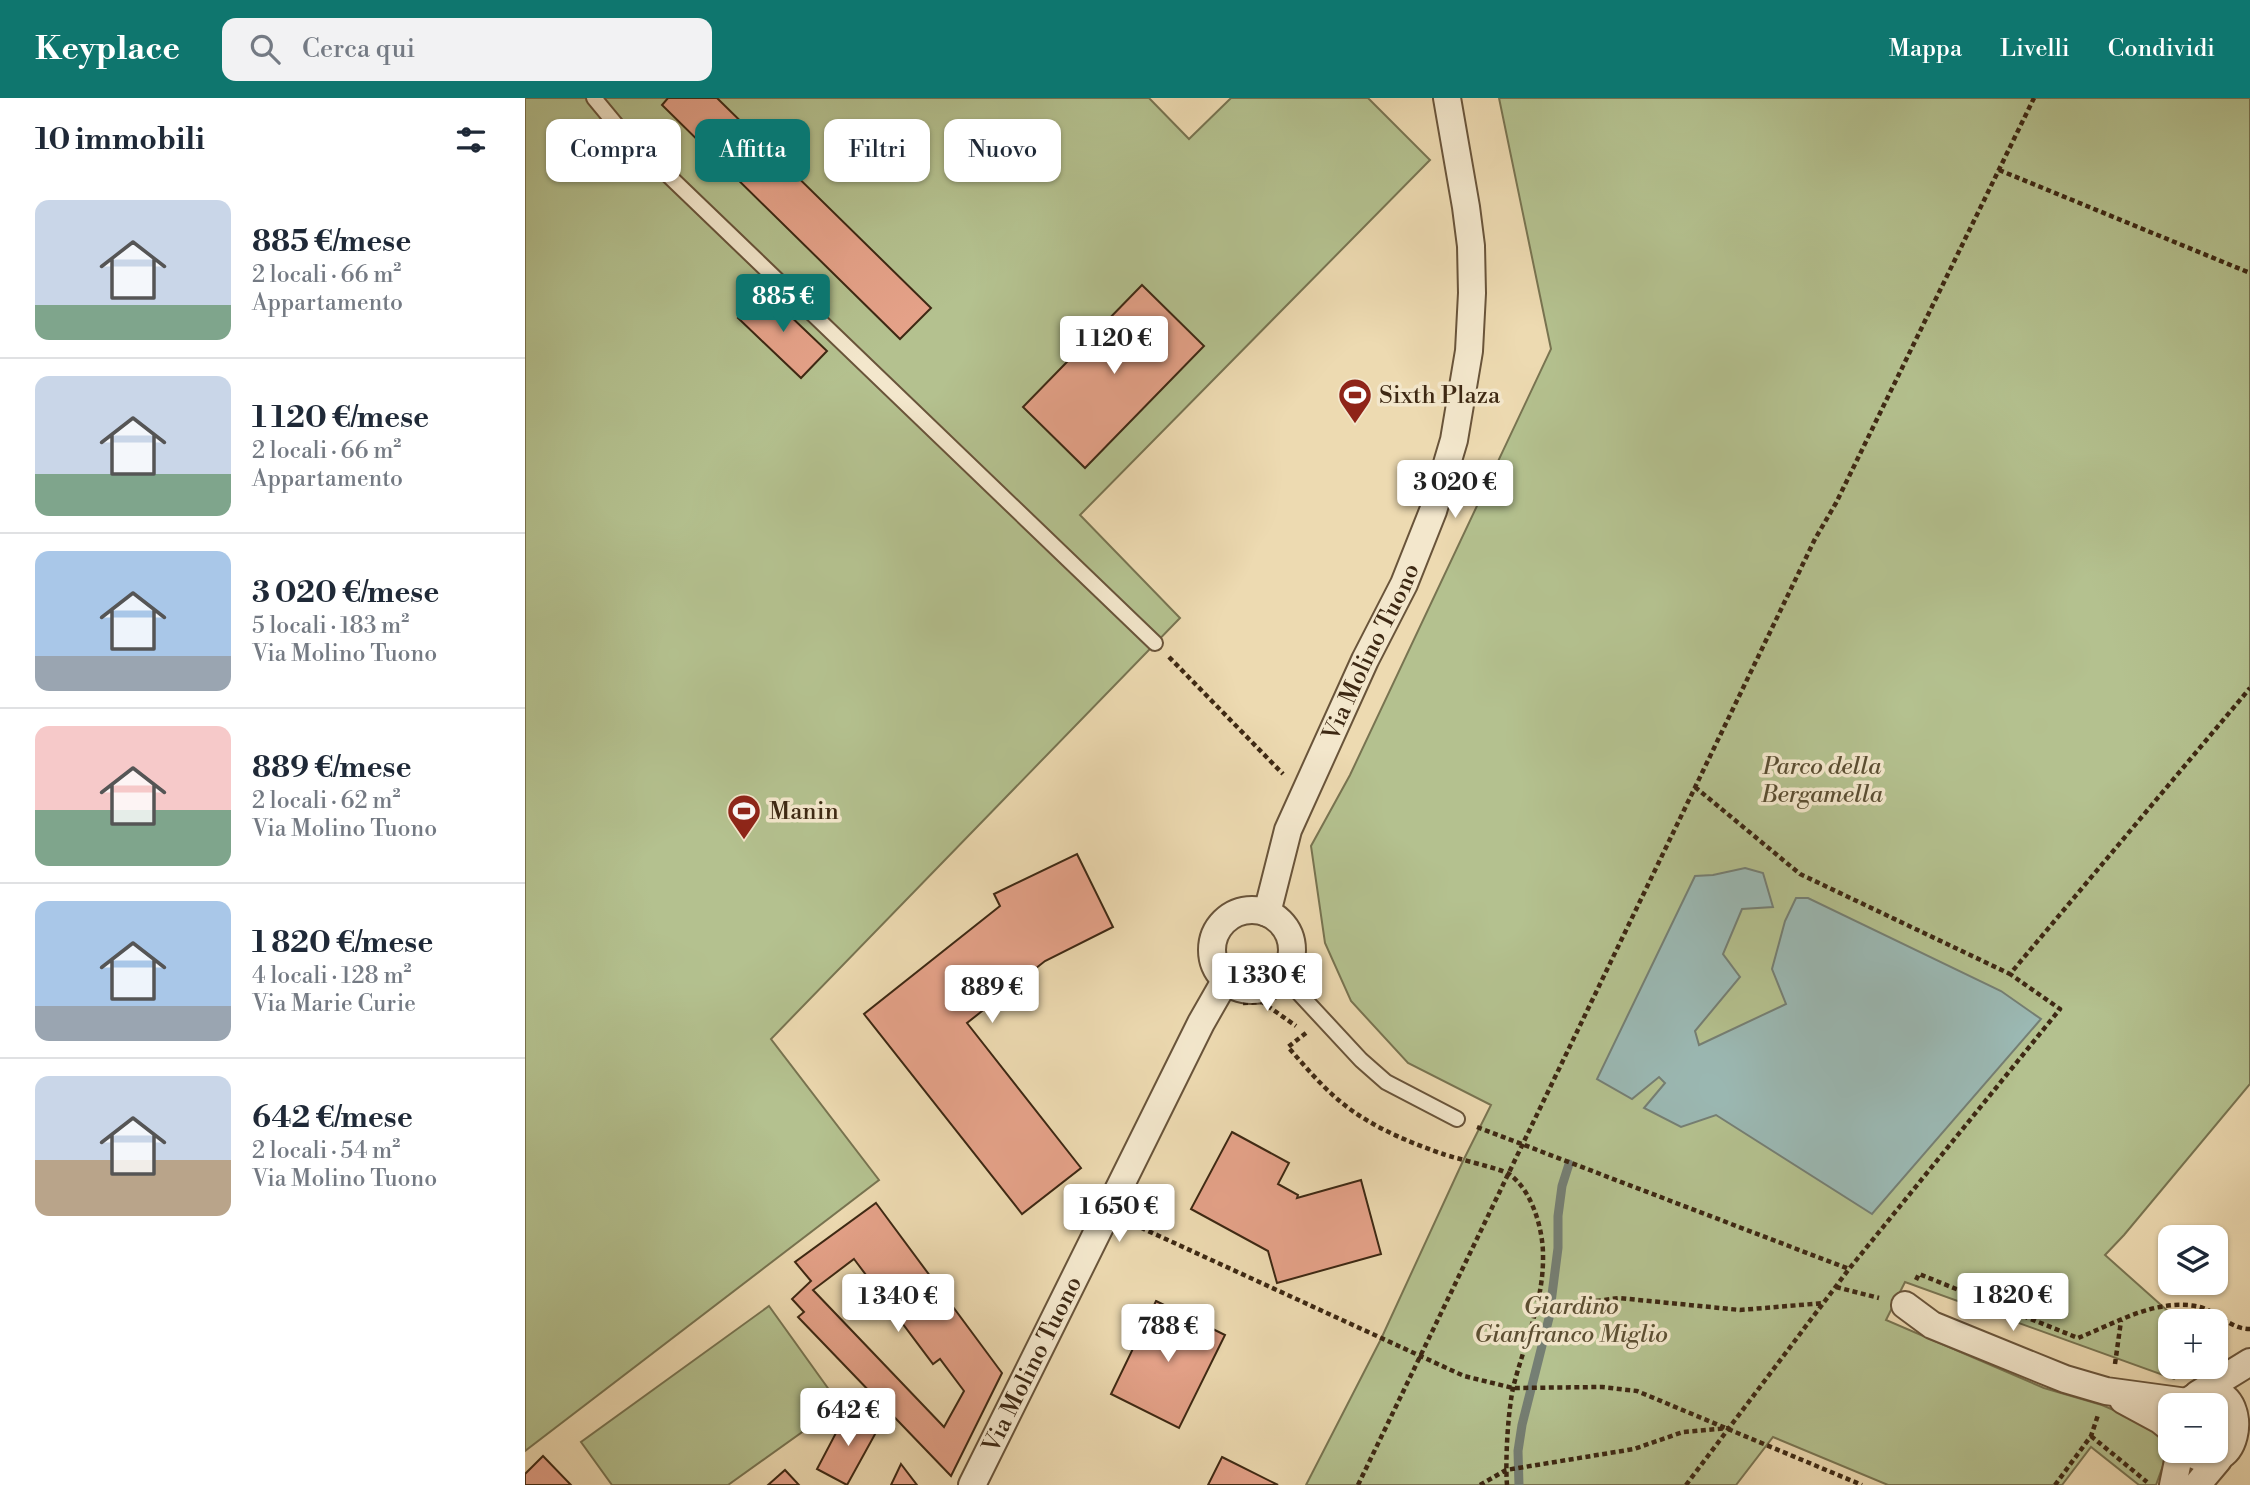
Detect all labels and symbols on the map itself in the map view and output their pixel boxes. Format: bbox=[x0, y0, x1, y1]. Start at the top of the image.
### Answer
pin: 885 € bbox=[734, 274, 832, 334]
pin: 1 120 € bbox=[1049, 316, 1179, 376]
sports icon: Sixth Plaza bbox=[1336, 376, 1374, 425]
place label: Sixth Plaza bbox=[1379, 381, 1501, 411]
pin: 3 020 € bbox=[1390, 460, 1520, 520]
street label: Via Molino Tuono bbox=[1316, 559, 1427, 747]
park label: Parco della Bergamella bbox=[1760, 752, 1883, 810]
sports icon: Manin bbox=[725, 792, 763, 841]
place label: Manin bbox=[769, 797, 839, 827]
pin: 1 330 € bbox=[1202, 954, 1332, 1013]
pin: 889 € bbox=[943, 965, 1041, 1025]
pin: 1 650 € bbox=[1054, 1184, 1184, 1244]
street label: Via Molino Tuono bbox=[976, 1271, 1089, 1459]
pin: 1 340 € bbox=[833, 1274, 963, 1334]
pin: 1 820 € bbox=[1948, 1274, 2078, 1333]
park label: Giardino Gianfranco Miglio bbox=[1474, 1292, 1668, 1350]
pin: 788 € bbox=[1119, 1304, 1217, 1364]
pin: 642 € bbox=[799, 1388, 897, 1448]

